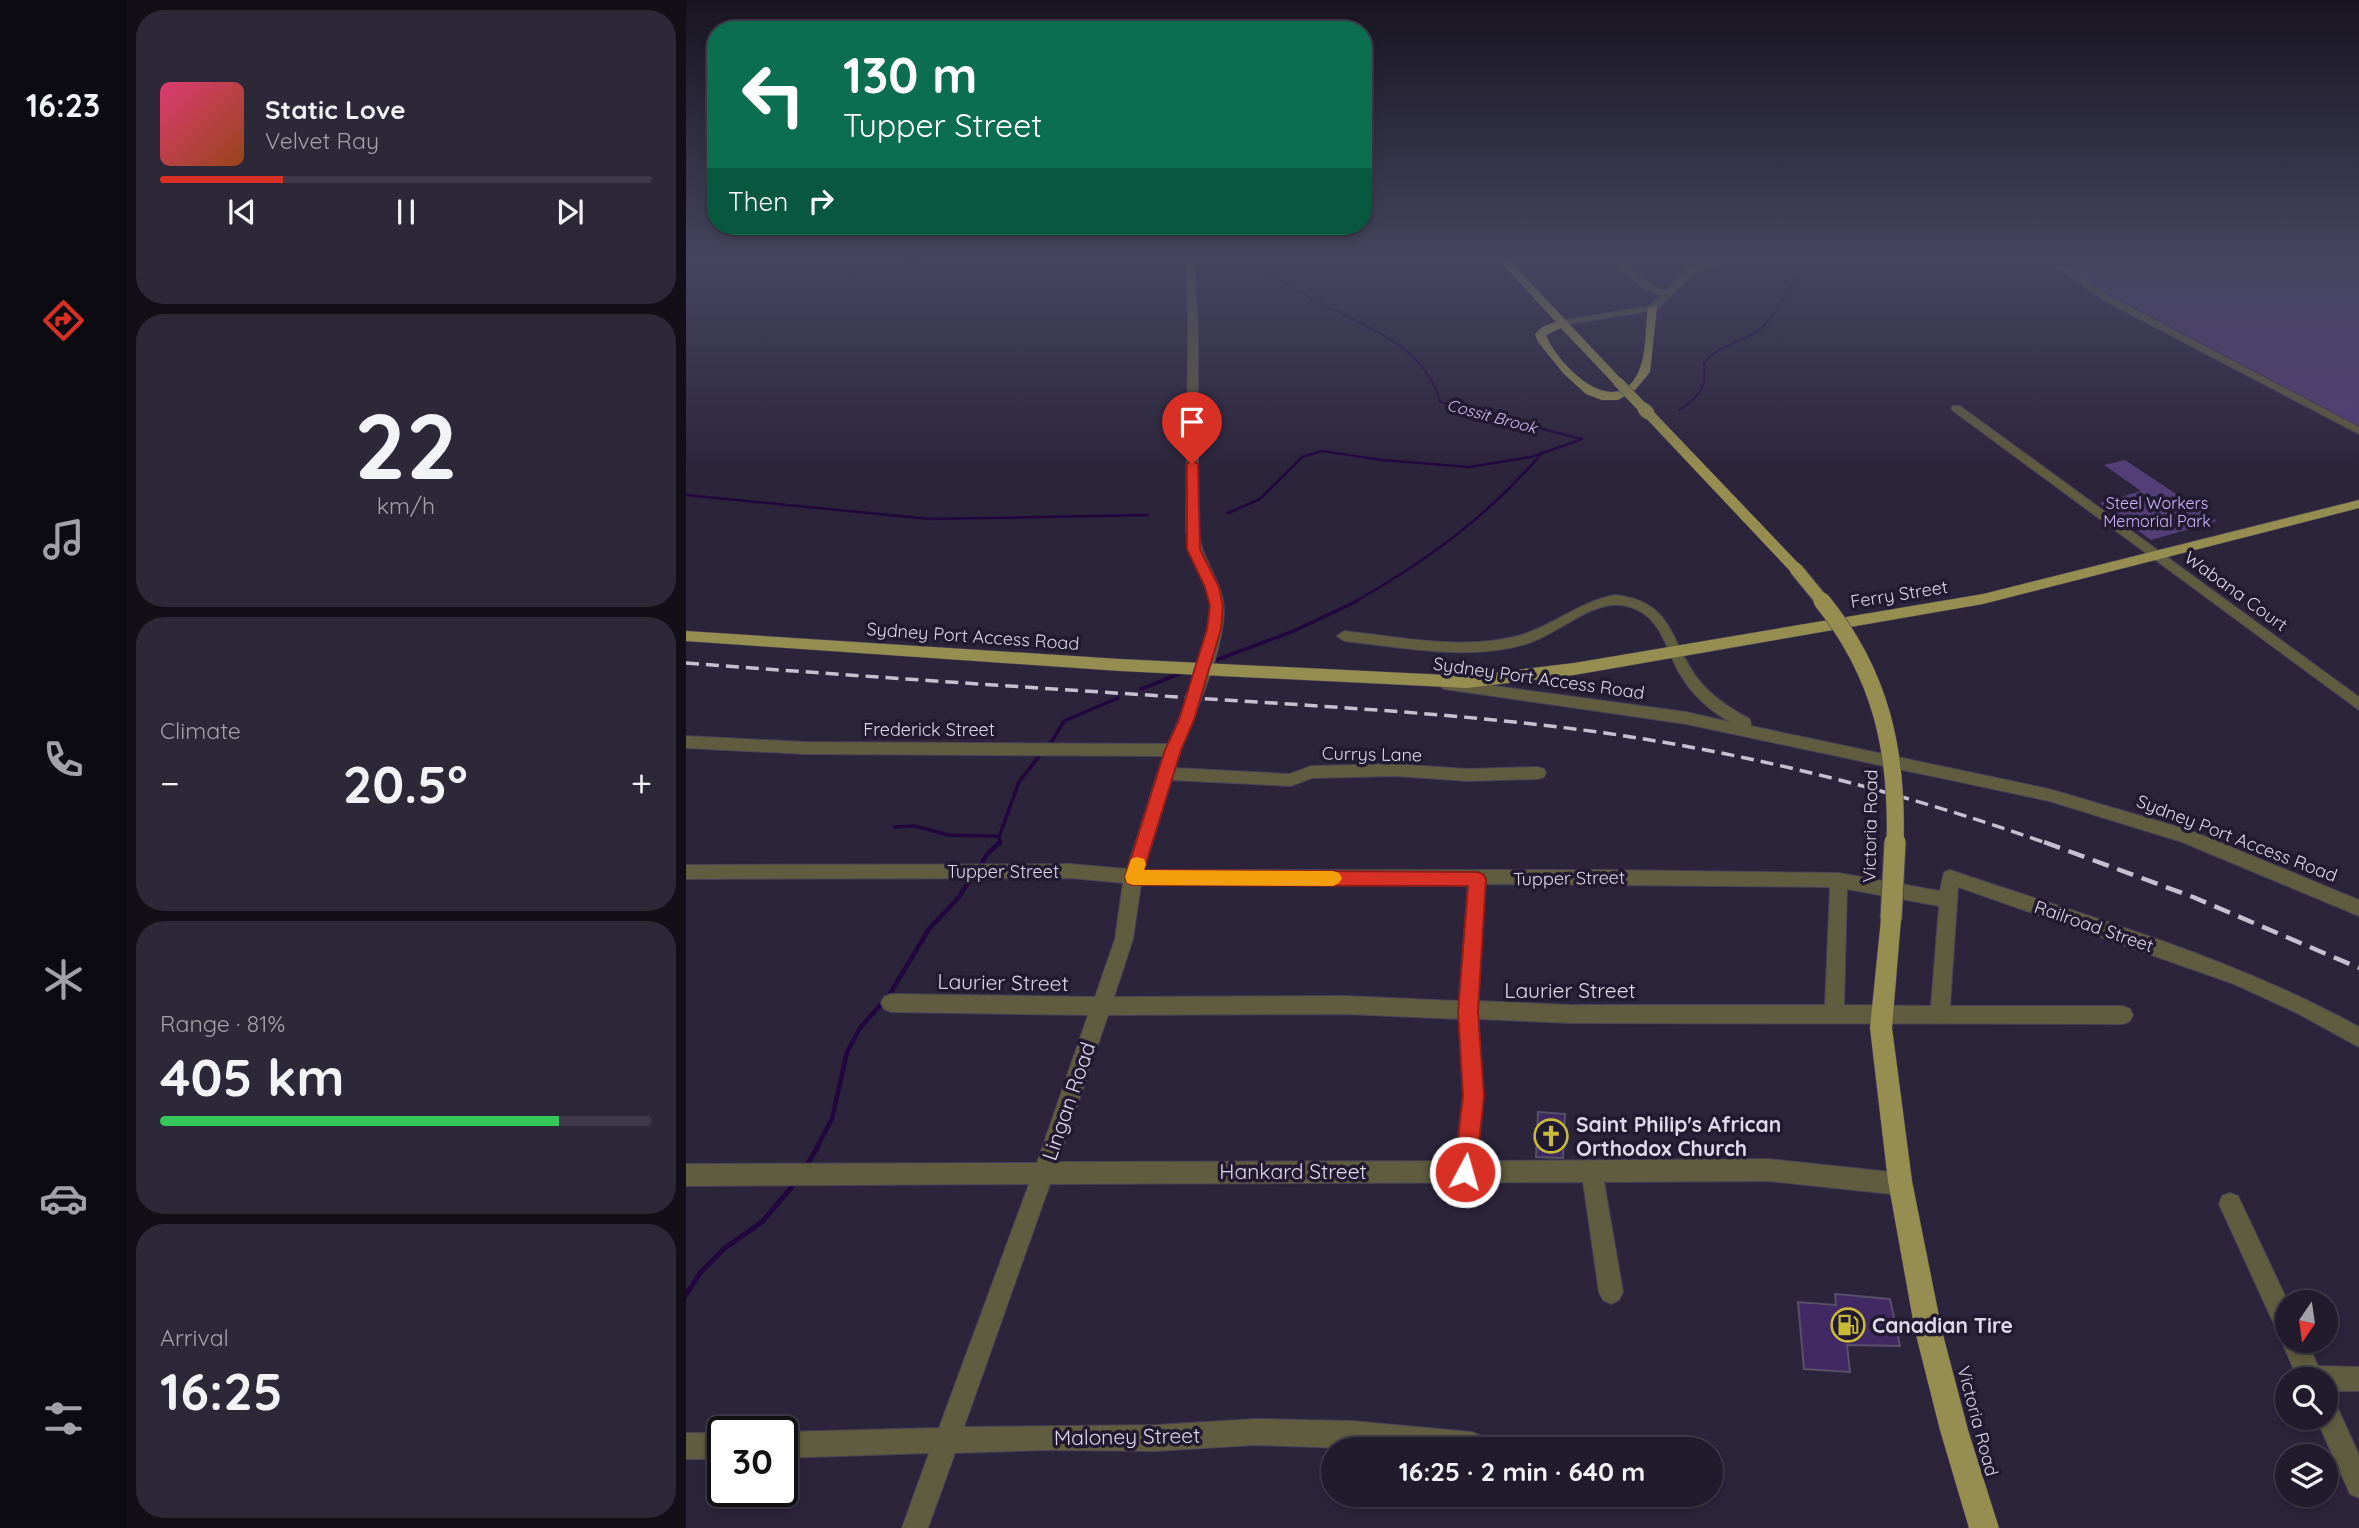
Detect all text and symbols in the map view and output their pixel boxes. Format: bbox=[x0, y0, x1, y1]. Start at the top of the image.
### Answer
text: 130 m bbox=[843, 44, 977, 105]
icon: left bbox=[728, 49, 819, 140]
text: 16:23 bbox=[26, 85, 100, 125]
text: Static Love bbox=[265, 93, 406, 126]
text: Tupper Street bbox=[843, 105, 1042, 145]
text: Velvet Ray bbox=[265, 126, 379, 155]
icon: right bbox=[802, 182, 840, 220]
text: Then bbox=[728, 185, 788, 218]
icon: previous bbox=[223, 193, 261, 231]
icon: pause bbox=[387, 193, 425, 231]
icon: next bbox=[551, 193, 589, 231]
icon: directions bbox=[39, 296, 88, 345]
text: 22 bbox=[354, 388, 458, 502]
pin bbox=[1162, 392, 1222, 464]
water label: Cossit Brook bbox=[1445, 394, 1541, 438]
icon: arrive bbox=[1173, 403, 1211, 441]
text: km/h bbox=[377, 491, 435, 520]
park label: Steel Workers Memorial Park bbox=[2103, 493, 2211, 531]
icon: music bbox=[39, 515, 88, 564]
street label: Wabana Court bbox=[2180, 546, 2292, 636]
street label: Ferry Street bbox=[1849, 575, 1949, 613]
street label: Sydney Port Access Road bbox=[866, 617, 1080, 655]
street label: Sydney Port Access Road bbox=[1432, 652, 1646, 704]
text: Climate bbox=[160, 716, 241, 745]
street label: Frederick Street bbox=[863, 718, 995, 741]
icon: phone bbox=[39, 735, 88, 784]
street label: Currys Lane bbox=[1322, 742, 1422, 766]
text: 20.5° bbox=[343, 751, 468, 816]
text: − bbox=[160, 759, 180, 807]
text: + bbox=[631, 759, 652, 807]
street label: Victoria Road bbox=[1858, 769, 1882, 883]
street label: Sydney Port Access Road bbox=[2133, 789, 2341, 887]
street label: Tupper Street bbox=[947, 860, 1059, 883]
street label: Tupper Street bbox=[1513, 866, 1625, 890]
street label: Railroad Street bbox=[2031, 895, 2157, 957]
icon: climate bbox=[39, 955, 88, 1004]
street label: Laurier Street bbox=[937, 968, 1069, 996]
street label: Laurier Street bbox=[1504, 977, 1636, 1003]
text: Range · 81% bbox=[160, 1009, 285, 1038]
street label: Lingan Road bbox=[1036, 1038, 1100, 1164]
text: 405 km bbox=[160, 1044, 345, 1109]
place label: Saint Philip's African Orthodox Church bbox=[1576, 1111, 1781, 1161]
church icon: Saint Philip's African Orthodox Church bbox=[1532, 1117, 1570, 1155]
position arrow bbox=[1428, 1135, 1502, 1209]
street label: Hankard Street bbox=[1219, 1158, 1367, 1184]
icon: car bbox=[39, 1174, 88, 1223]
north arrow bbox=[2275, 1290, 2338, 1353]
map controls bbox=[2275, 1290, 2338, 1507]
fuel station icon: Canadian Tire bbox=[1829, 1306, 1867, 1344]
place label: Canadian Tire bbox=[1872, 1312, 2013, 1338]
text: Arrival bbox=[160, 1323, 229, 1352]
text: 16:25 bbox=[160, 1358, 283, 1423]
street label: Victoria Road bbox=[1952, 1363, 2004, 1479]
button: search bbox=[2275, 1367, 2338, 1430]
icon: filters bbox=[39, 1394, 88, 1443]
speed limit sign: 30 bbox=[707, 1416, 798, 1507]
street label: Maloney Street bbox=[1054, 1422, 1200, 1450]
button: layers bbox=[2275, 1444, 2338, 1507]
text: 16:25 · 2 min · 640 m bbox=[1399, 1455, 1645, 1488]

